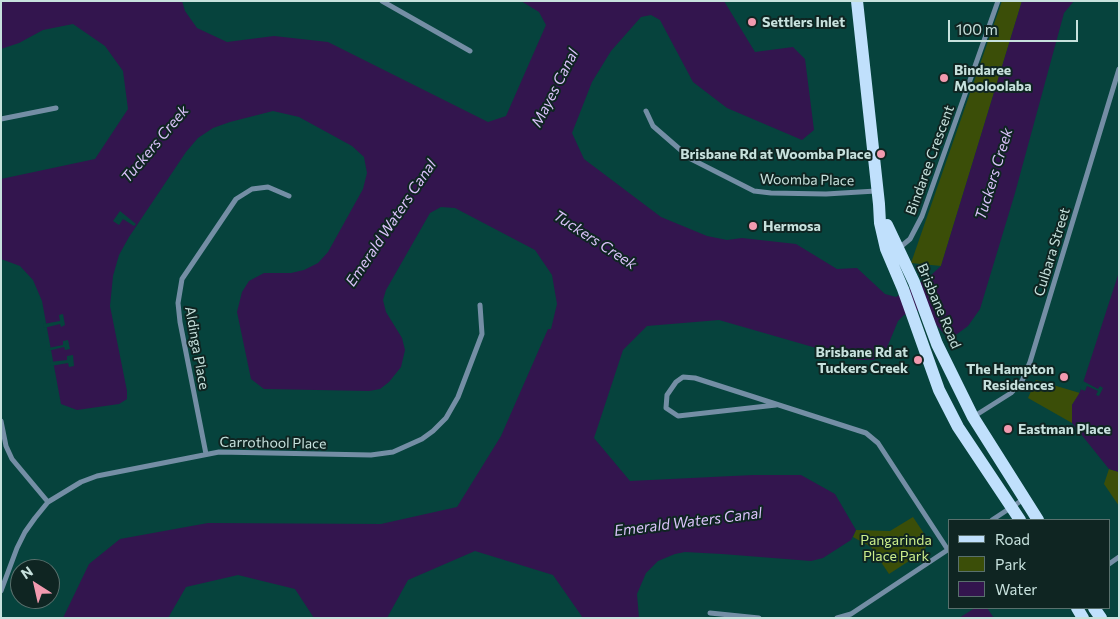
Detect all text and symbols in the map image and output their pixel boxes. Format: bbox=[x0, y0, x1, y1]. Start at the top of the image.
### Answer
scale bar bbox=[950, 10, 1080, 42]
place label: Settlers Inlet bbox=[762, 14, 845, 30]
marker: Settlers Inlet bbox=[746, 16, 758, 28]
text: 100 m bbox=[956, 20, 998, 38]
water label: Mayes Canal bbox=[528, 46, 582, 130]
place label: Bindaree Mooloolaba bbox=[954, 62, 1032, 94]
marker: Bindaree Mooloolaba bbox=[938, 72, 950, 84]
water label: Tuckers Creek bbox=[117, 102, 193, 186]
street label: Bindaree Crescent bbox=[902, 103, 958, 217]
water label: Tuckers Creek bbox=[971, 126, 1017, 222]
place label: Brisbane Rd at Woomba Place bbox=[680, 146, 871, 162]
marker: Brisbane Rd at Woomba Place bbox=[875, 148, 887, 160]
water label: Emerald Waters Canal bbox=[342, 156, 440, 290]
street label: Woomba Place bbox=[760, 171, 854, 189]
street label: Culbara Street bbox=[1031, 206, 1073, 298]
water label: Tuckers Creek bbox=[550, 207, 640, 273]
place label: Hermosa bbox=[763, 218, 821, 234]
marker: Hermosa bbox=[747, 220, 759, 232]
street label: Brisbane Road bbox=[913, 261, 965, 351]
street label: Aldinga Place bbox=[181, 305, 213, 391]
place label: Brisbane Rd at Tuckers Creek bbox=[815, 344, 908, 377]
marker: Brisbane Rd at Tuckers Creek bbox=[912, 354, 924, 366]
place label: The Hampton Residences bbox=[966, 361, 1054, 394]
marker: The Hampton Residences bbox=[1058, 371, 1070, 383]
place label: Eastman Place bbox=[1018, 421, 1111, 437]
marker: Eastman Place bbox=[1002, 423, 1014, 435]
street label: Carrothool Place bbox=[219, 434, 327, 452]
water label: Emerald Waters Canal bbox=[613, 504, 763, 540]
legend bbox=[948, 519, 1110, 609]
text: Road bbox=[995, 530, 1030, 548]
park label: Pangarinda Place Park bbox=[860, 532, 932, 564]
text: Park bbox=[995, 555, 1026, 573]
north arrow bbox=[10, 559, 60, 609]
text: N bbox=[18, 562, 36, 582]
text: Water bbox=[995, 580, 1037, 598]

